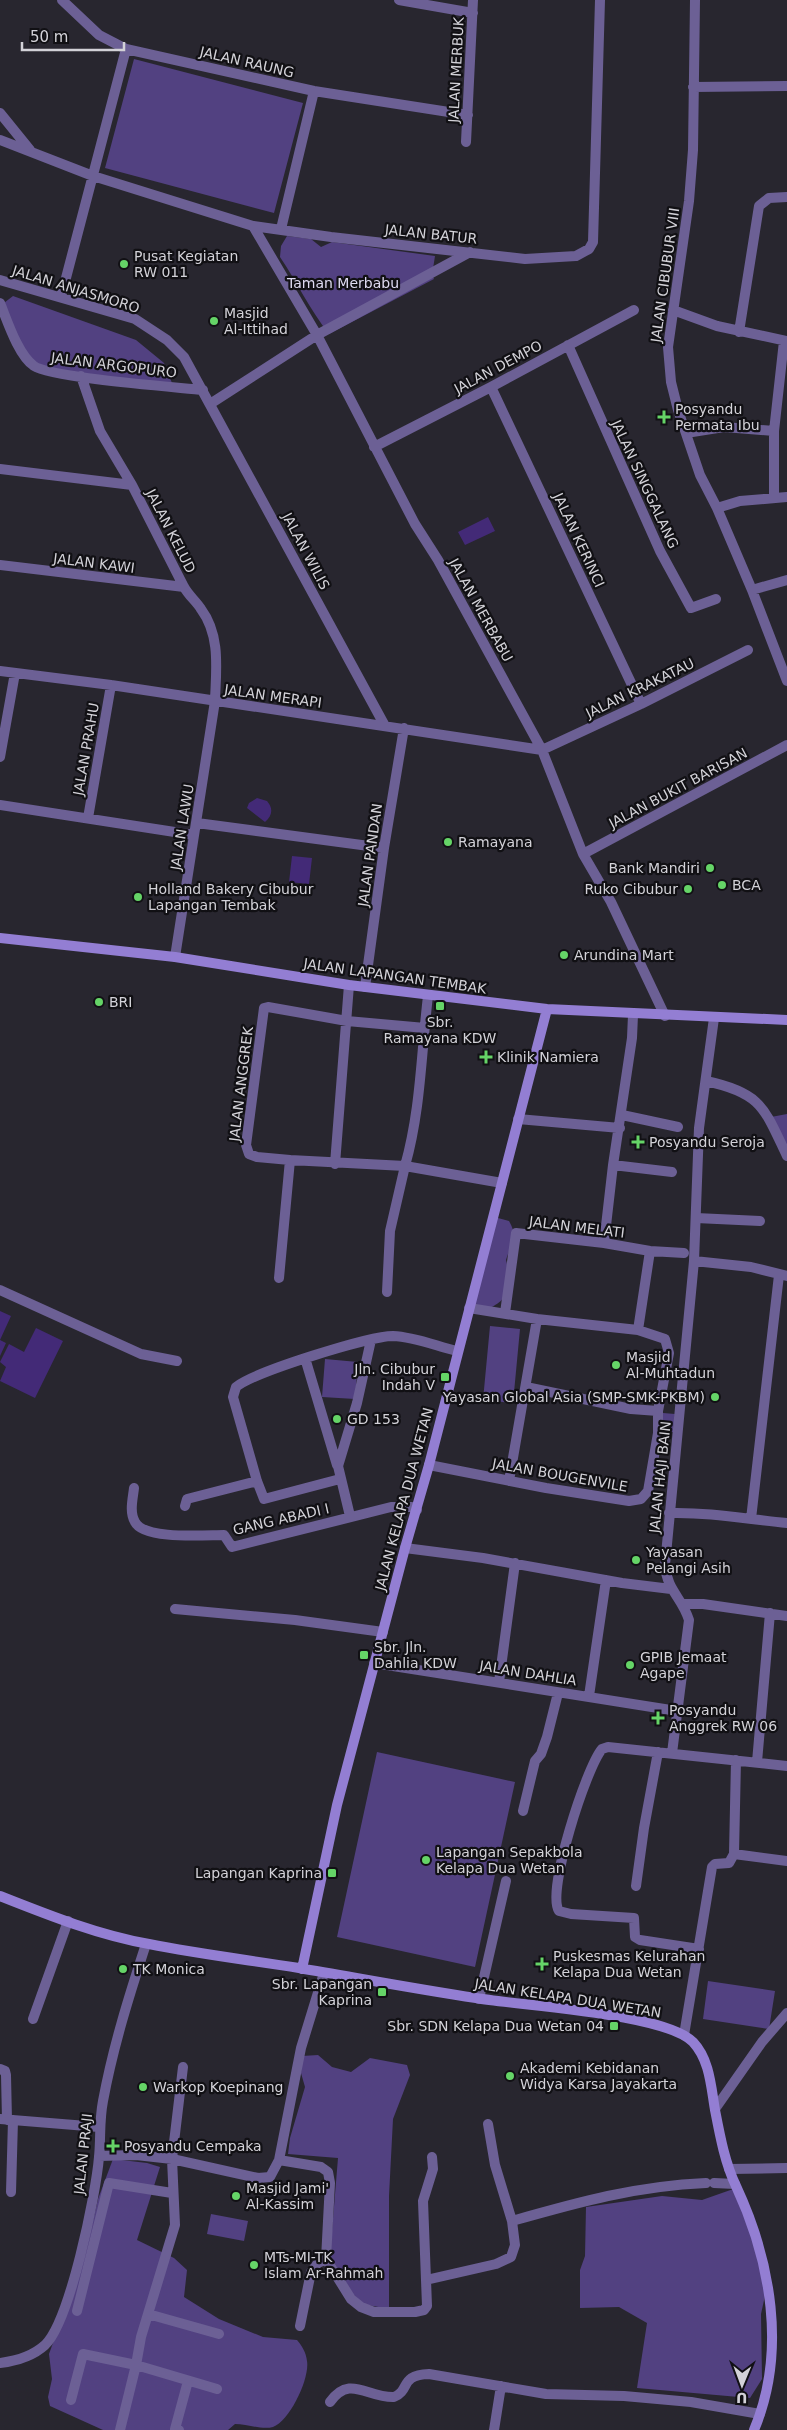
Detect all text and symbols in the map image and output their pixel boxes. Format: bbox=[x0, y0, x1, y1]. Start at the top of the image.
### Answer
street label: JALAN MERBUK bbox=[445, 16, 467, 124]
scale bar bbox=[22, 20, 125, 52]
text: 50 m bbox=[30, 28, 68, 46]
street label: JALAN RAUNG bbox=[197, 43, 296, 81]
street label: JALAN CIBUBUR VIII bbox=[647, 207, 682, 344]
street label: JALAN BATUR bbox=[383, 221, 478, 247]
place label: Pusat Kegiatan RW 011 bbox=[134, 248, 238, 280]
marker: Pusat Kegiatan RW 011 bbox=[118, 258, 130, 270]
street label: JALAN ANJASMORO bbox=[9, 262, 142, 316]
park label: Taman Merbabu bbox=[286, 275, 399, 291]
place label: Masjid Al-Ittihad bbox=[224, 305, 288, 337]
marker: Masjid Al-Ittihad bbox=[208, 315, 220, 327]
street label: JALAN DEMPO bbox=[450, 337, 545, 397]
street label: JALAN ARGOPURO bbox=[49, 349, 178, 381]
place label: Posyandu Permata Ibu bbox=[675, 401, 760, 433]
marker: Posyandu Permata Ibu bbox=[657, 410, 671, 424]
street label: JALAN SINGGALANG bbox=[608, 416, 682, 551]
street label: JALAN KELUD bbox=[142, 485, 199, 576]
street label: JALAN KERINCI bbox=[550, 489, 608, 590]
street label: JALAN WILIS bbox=[279, 509, 333, 592]
street label: JALAN KAWI bbox=[51, 550, 136, 576]
street label: JALAN MERBABU bbox=[445, 555, 516, 665]
street label: JALAN KRAKATAU bbox=[582, 655, 697, 722]
street label: JALAN MERAPI bbox=[222, 681, 323, 711]
street label: JALAN PRAHU bbox=[70, 701, 102, 798]
street label: JALAN BUKIT BARISAN bbox=[605, 745, 750, 832]
street label: JALAN LAWU bbox=[167, 783, 197, 872]
street label: JALAN PANDAN bbox=[355, 802, 385, 909]
place label: Ramayana bbox=[458, 834, 533, 850]
marker: Ramayana bbox=[442, 836, 454, 848]
place label: Bank Mandiri bbox=[608, 860, 700, 876]
marker: Bank Mandiri bbox=[704, 862, 716, 874]
place label: BCA bbox=[732, 877, 761, 893]
marker: BCA bbox=[716, 879, 728, 891]
place label: Holland Bakery Cibubur Lapangan Tembak bbox=[148, 881, 314, 913]
place label: Ruko Cibubur bbox=[584, 881, 678, 897]
marker: Ruko Cibubur bbox=[682, 883, 694, 895]
marker: Holland Bakery Cibubur Lapangan Tembak bbox=[132, 891, 144, 903]
place label: Arundina Mart bbox=[574, 947, 674, 963]
marker: Arundina Mart bbox=[558, 949, 570, 961]
street label: JALAN LAPANGAN TEMBAK bbox=[302, 955, 488, 997]
place label: BRI bbox=[109, 994, 132, 1010]
marker: BRI bbox=[93, 996, 105, 1008]
marker: Sbr. Ramayana KDW bbox=[434, 1000, 446, 1012]
place label: Sbr. Ramayana KDW bbox=[384, 1014, 497, 1046]
street label: JALAN ANGGREK bbox=[226, 1025, 256, 1143]
place label: Klinik Namiera bbox=[497, 1049, 599, 1065]
marker: Klinik Namiera bbox=[479, 1050, 493, 1064]
place label: Posyandu Seroja bbox=[649, 1134, 765, 1150]
marker: Posyandu Seroja bbox=[631, 1135, 645, 1149]
street label: JALAN MELATI bbox=[527, 1213, 626, 1241]
place label: Masjid Al-Muhtadun bbox=[626, 1349, 715, 1381]
marker: Masjid Al-Muhtadun bbox=[610, 1359, 622, 1371]
place label: Jln. Cibubur Indah V bbox=[353, 1361, 435, 1393]
marker: Jln. Cibubur Indah V bbox=[439, 1371, 451, 1383]
place label: Yayasan Global Asia (SMP-SMK-PKBM) bbox=[442, 1389, 705, 1405]
marker: Yayasan Global Asia (SMP-SMK-PKBM) bbox=[709, 1391, 721, 1403]
street label: JALAN KELAPA DUA WETAN bbox=[372, 1406, 436, 1593]
place label: GD 153 bbox=[347, 1411, 400, 1427]
marker: GD 153 bbox=[331, 1413, 343, 1425]
street label: JALAN HAJI BAIN bbox=[646, 1420, 674, 1535]
street label: JALAN BOUGENVILE bbox=[490, 1455, 629, 1495]
street label: GANG ABADI I bbox=[231, 1500, 331, 1538]
place label: Yayasan Pelangi Asih bbox=[645, 1544, 731, 1576]
marker: Yayasan Pelangi Asih bbox=[630, 1554, 642, 1566]
place label: Sbr. Jln. Dahlia KDW bbox=[374, 1639, 457, 1671]
marker: Sbr. Jln. Dahlia KDW bbox=[358, 1649, 370, 1661]
place label: GPIB Jemaat Agape bbox=[640, 1649, 727, 1681]
street label: JALAN DAHLIA bbox=[477, 1657, 578, 1689]
marker: GPIB Jemaat Agape bbox=[624, 1659, 636, 1671]
place label: Posyandu Anggrek RW 06 bbox=[669, 1702, 777, 1734]
marker: Posyandu Anggrek RW 06 bbox=[651, 1711, 665, 1725]
place label: Lapangan Sepakbola Kelapa Dua Wetan bbox=[436, 1844, 583, 1876]
marker: Lapangan Sepakbola Kelapa Dua Wetan bbox=[420, 1854, 432, 1866]
place label: Lapangan Kaprina bbox=[195, 1865, 322, 1881]
marker: Lapangan Kaprina bbox=[326, 1867, 338, 1879]
place label: Puskesmas Kelurahan Kelapa Dua Wetan bbox=[553, 1948, 705, 1980]
marker: Puskesmas Kelurahan Kelapa Dua Wetan bbox=[535, 1957, 549, 1971]
place label: TK Monica bbox=[132, 1961, 205, 1977]
marker: TK Monica bbox=[117, 1963, 129, 1975]
street label: JALAN KELAPA DUA WETAN bbox=[473, 1975, 662, 2021]
place label: Sbr. Lapangan Kaprina bbox=[272, 1976, 372, 2008]
marker: Sbr. Lapangan Kaprina bbox=[376, 1986, 388, 1998]
place label: Sbr. SDN Kelapa Dua Wetan 04 bbox=[387, 2018, 604, 2034]
marker: Sbr. SDN Kelapa Dua Wetan 04 bbox=[608, 2020, 620, 2032]
place label: Akademi Kebidanan Widya Karsa Jayakarta bbox=[520, 2060, 677, 2092]
marker: Akademi Kebidanan Widya Karsa Jayakarta bbox=[504, 2070, 516, 2082]
place label: Warkop Koepinang bbox=[153, 2079, 283, 2095]
marker: Warkop Koepinang bbox=[137, 2081, 149, 2093]
street label: JALAN PRAJI bbox=[71, 2113, 95, 2196]
place label: Posyandu Cempaka bbox=[124, 2138, 262, 2154]
marker: Posyandu Cempaka bbox=[106, 2139, 120, 2153]
place label: Masjid Jami' Al-Kassim bbox=[246, 2180, 329, 2212]
marker: Masjid Jami' Al-Kassim bbox=[230, 2190, 242, 2202]
place label: MTs-MI-TK Islam Ar-Rahmah bbox=[264, 2249, 383, 2281]
marker: MTs-MI-TK Islam Ar-Rahmah bbox=[248, 2259, 260, 2271]
north arrow bbox=[717, 2360, 767, 2410]
text: U bbox=[736, 2390, 748, 2406]

